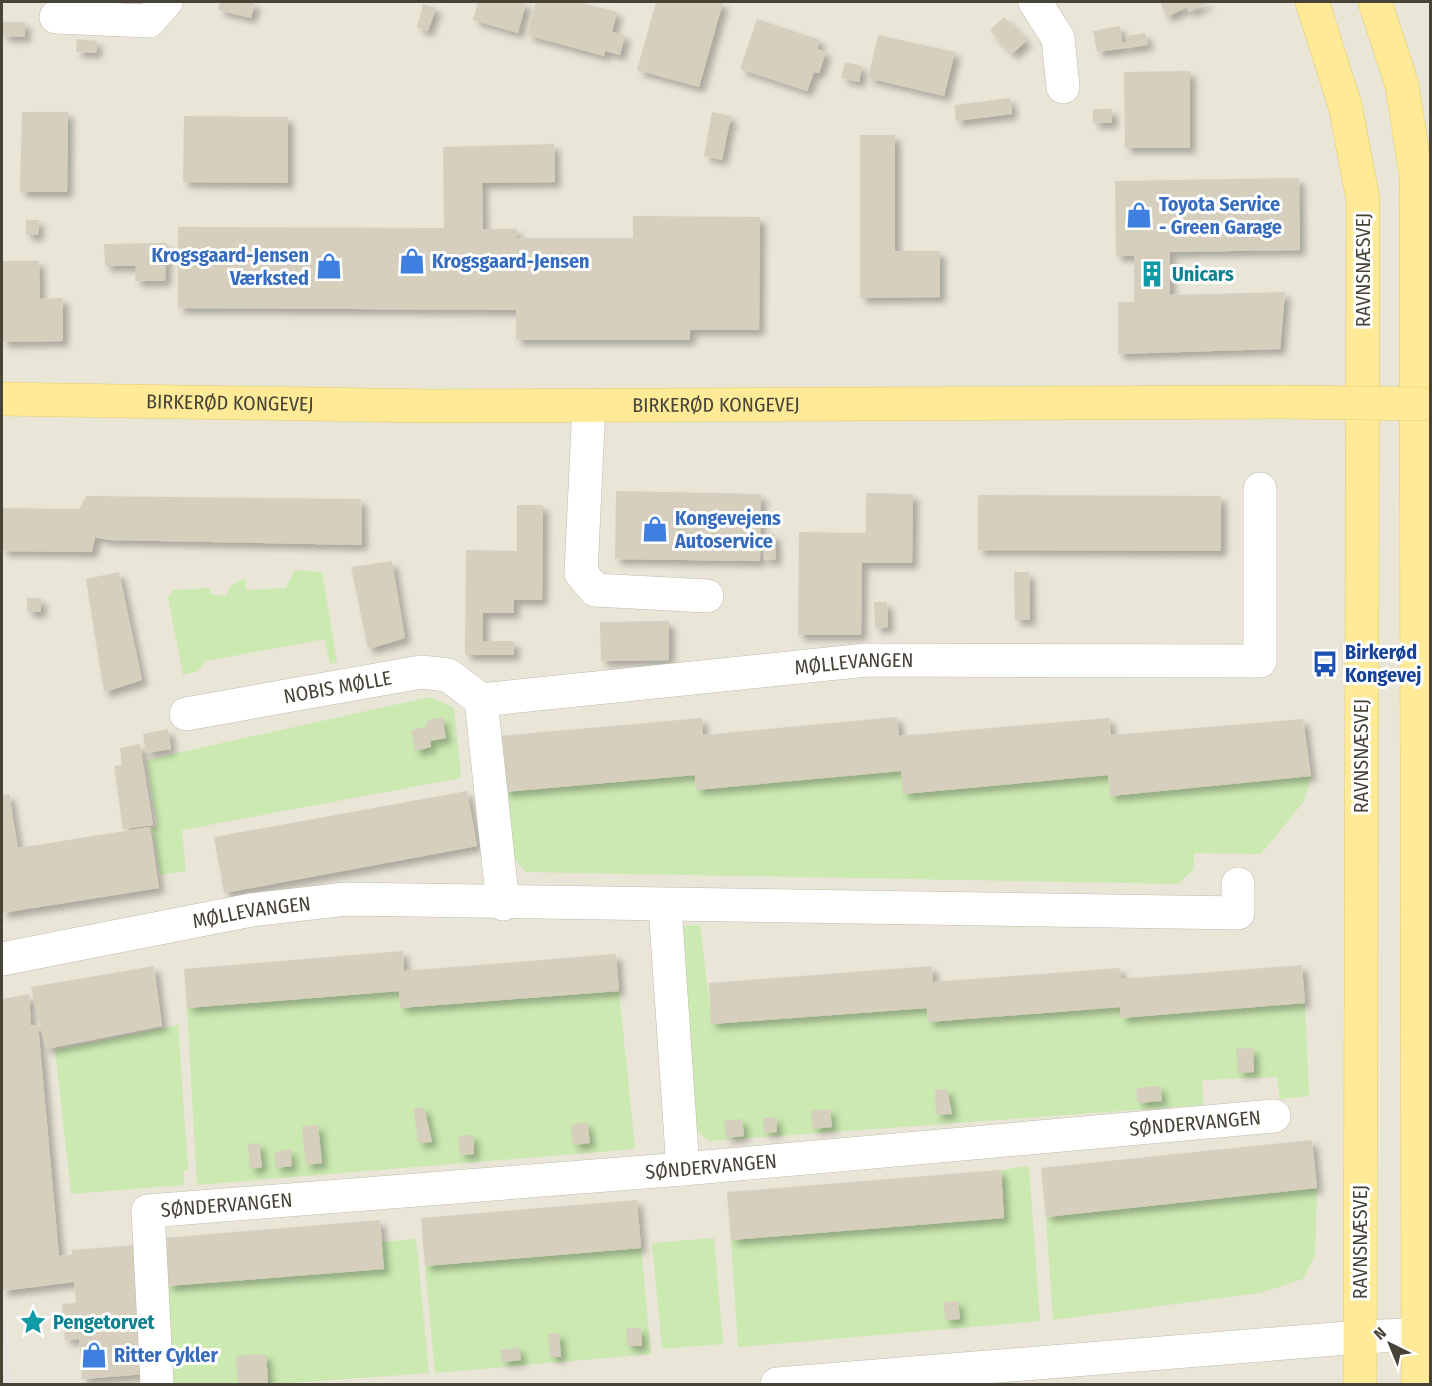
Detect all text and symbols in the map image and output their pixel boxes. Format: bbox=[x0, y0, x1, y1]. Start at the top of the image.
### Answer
place label: Toyota Service - Green Garage bbox=[1159, 192, 1282, 239]
shop icon: Toyota Service - Green Garage bbox=[1124, 200, 1154, 230]
street label: RAVNSNÆSVEJ bbox=[1351, 213, 1375, 327]
place label: Krogsgaard-Jensen Værksted bbox=[151, 243, 309, 290]
shop icon: Krogsgaard-Jensen bbox=[397, 246, 427, 276]
place label: Krogsgaard-Jensen bbox=[432, 249, 590, 273]
shop icon: Krogsgaard-Jensen Værksted bbox=[314, 251, 344, 281]
building icon: Unicars bbox=[1137, 259, 1167, 289]
place label: Unicars bbox=[1172, 262, 1234, 286]
street label: BIRKERØD KONGEVEJ bbox=[146, 389, 314, 416]
street label: BIRKERØD KONGEVEJ bbox=[632, 392, 800, 417]
place label: Kongevejens Autoservice bbox=[674, 506, 781, 553]
shop icon: Kongevejens Autoservice bbox=[640, 514, 670, 544]
place label: Birkerød Kongevej bbox=[1345, 640, 1421, 687]
street label: MØLLEVANGEN bbox=[793, 648, 913, 679]
bus stop icon: Birkerød Kongevej bbox=[1310, 649, 1340, 679]
street label: NOBIS MØLLE bbox=[282, 665, 393, 708]
street label: RAVNSNÆSVEJ bbox=[1349, 699, 1373, 813]
street label: MØLLEVANGEN bbox=[190, 891, 312, 933]
street label: SØNDERVANGEN bbox=[1128, 1105, 1262, 1141]
street label: SØNDERVANGEN bbox=[644, 1149, 778, 1184]
street label: RAVNSNÆSVEJ bbox=[1348, 1185, 1372, 1299]
street label: SØNDERVANGEN bbox=[160, 1188, 293, 1222]
place icon: Pengetorvet bbox=[18, 1307, 48, 1337]
place label: Pengetorvet bbox=[53, 1310, 156, 1334]
north arrow bbox=[1360, 1314, 1420, 1374]
text: N bbox=[1370, 1323, 1390, 1344]
shop icon: Ritter Cykler bbox=[79, 1340, 109, 1370]
place label: Ritter Cykler bbox=[114, 1343, 218, 1367]

